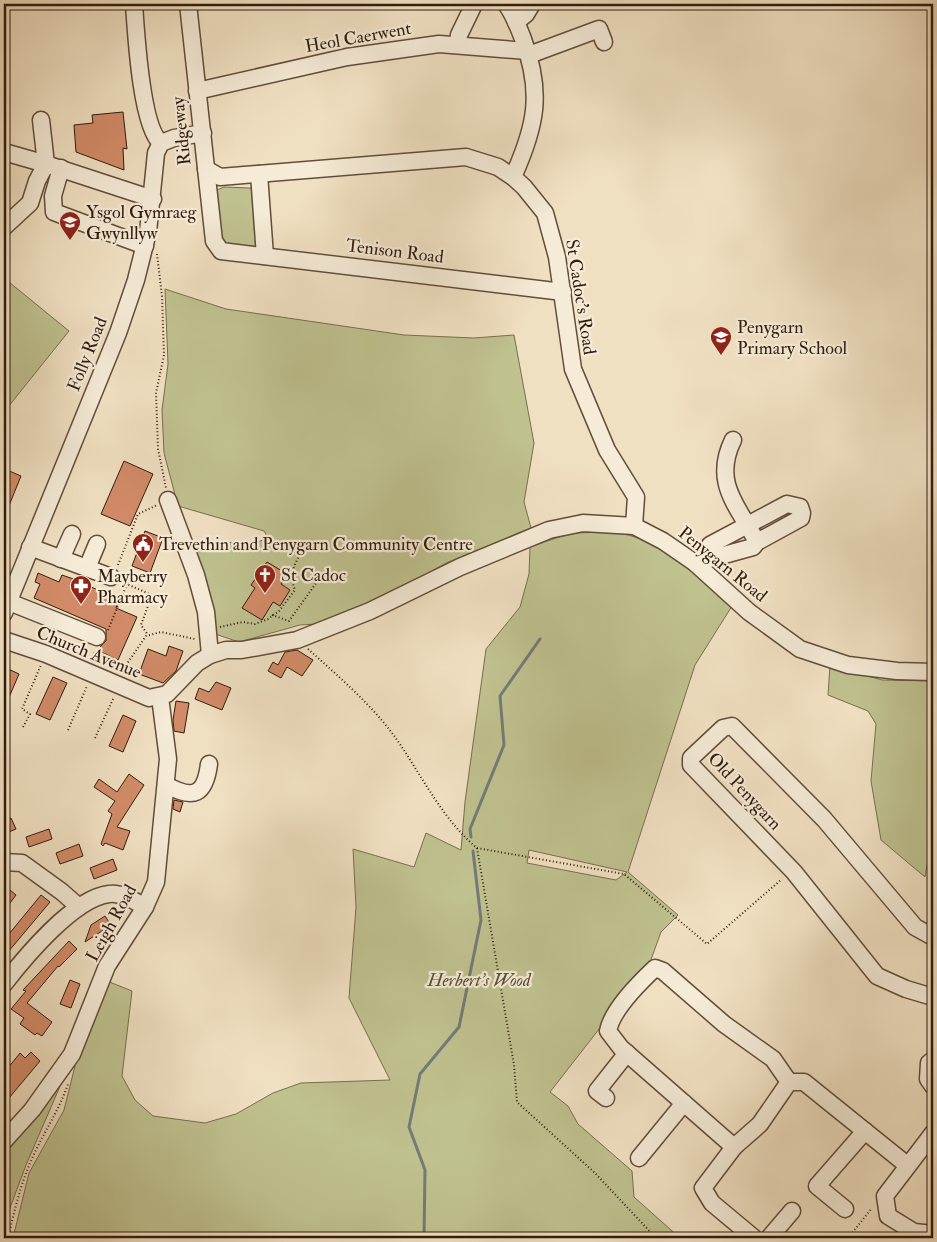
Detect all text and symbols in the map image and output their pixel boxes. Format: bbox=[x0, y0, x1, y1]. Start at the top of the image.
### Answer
street label: Heol Caerwent bbox=[303, 17, 413, 58]
street label: Ridgeway bbox=[166, 94, 197, 166]
place label: Ysgol Gymraeg Gwynllyw bbox=[86, 201, 198, 245]
school or university icon: Ysgol Gymraeg Gwynllyw bbox=[58, 210, 82, 241]
street label: Tenison Road bbox=[345, 234, 445, 269]
street label: St Cadoc's Road bbox=[560, 238, 601, 357]
street label: Folly Road bbox=[62, 314, 113, 395]
place label: Penygarn Primary School bbox=[737, 316, 848, 360]
school or university icon: Penygarn Primary School bbox=[709, 325, 733, 356]
street label: Penygarn Road bbox=[673, 521, 772, 607]
public building icon: Trevethin and Penygarn Community Centre bbox=[131, 532, 155, 563]
place label: Trevethin and Penygarn Community Centre bbox=[159, 533, 473, 556]
church icon: St Cadoc bbox=[253, 563, 277, 594]
place label: St Cadoc bbox=[281, 564, 346, 587]
place label: Mayberry Pharmacy bbox=[97, 565, 169, 609]
pharmacy icon: Mayberry Pharmacy bbox=[69, 574, 93, 605]
street label: Church Avenue bbox=[33, 621, 145, 684]
street label: Old Penygarn bbox=[703, 748, 787, 835]
street label: Leigh Road bbox=[81, 880, 142, 966]
park label: Herbert's Wood bbox=[426, 969, 532, 992]

